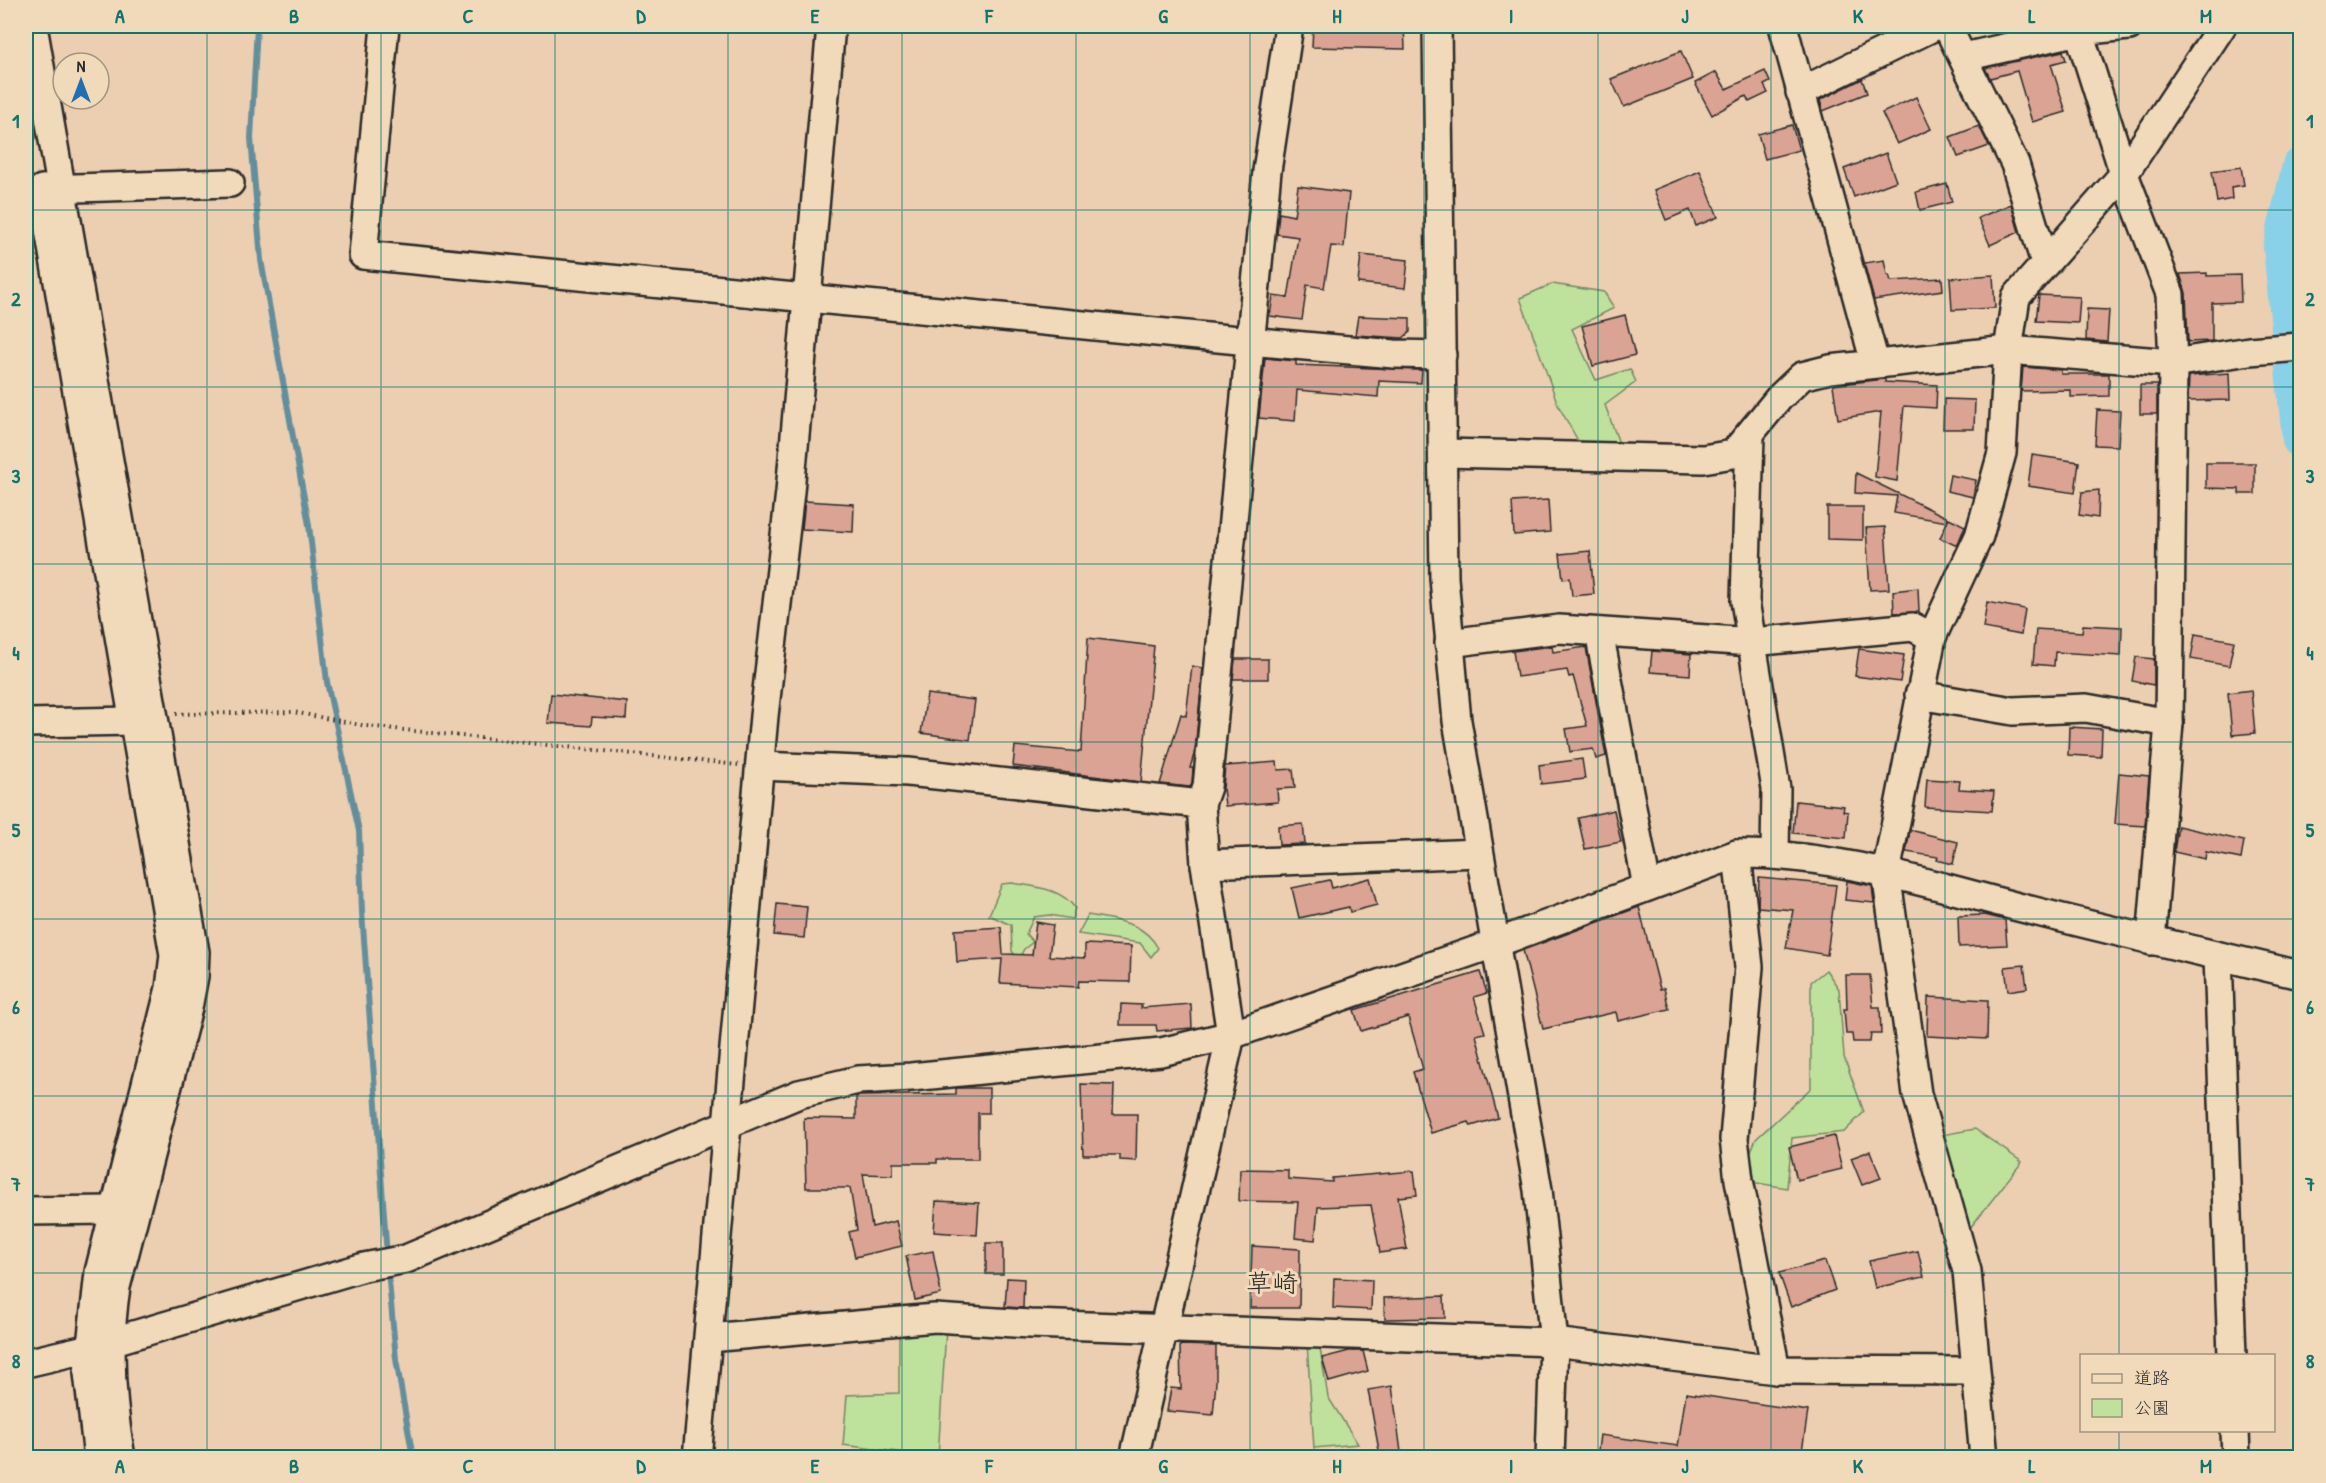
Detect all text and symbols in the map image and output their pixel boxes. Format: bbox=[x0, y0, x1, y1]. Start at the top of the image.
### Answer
text: A bbox=[115, 2, 125, 29]
text: B bbox=[289, 2, 299, 29]
text: C bbox=[463, 2, 474, 29]
text: D bbox=[636, 2, 646, 29]
text: E bbox=[811, 2, 820, 29]
text: F bbox=[984, 2, 994, 29]
text: G bbox=[1158, 2, 1168, 29]
text: H bbox=[1332, 2, 1342, 29]
text: I bbox=[1509, 2, 1513, 29]
text: J bbox=[1681, 2, 1689, 29]
text: K bbox=[1853, 2, 1864, 29]
text: L bbox=[2028, 2, 2036, 29]
text: M bbox=[2200, 2, 2212, 29]
north arrow bbox=[51, 51, 111, 111]
text: N bbox=[77, 55, 86, 77]
text: 1 bbox=[12, 107, 20, 134]
text: 1 bbox=[2306, 107, 2314, 134]
text: 2 bbox=[11, 285, 21, 312]
text: 2 bbox=[2305, 285, 2315, 312]
text: 3 bbox=[12, 462, 21, 489]
text: 3 bbox=[2306, 462, 2315, 489]
text: 4 bbox=[12, 639, 20, 666]
text: 4 bbox=[2306, 639, 2314, 666]
text: 5 bbox=[12, 816, 21, 843]
text: 5 bbox=[2306, 816, 2315, 843]
text: 6 bbox=[12, 993, 20, 1020]
text: 6 bbox=[2306, 993, 2314, 1020]
text: 7 bbox=[10, 1170, 21, 1197]
text: 7 bbox=[2304, 1170, 2315, 1197]
district label: 草崎 bbox=[1246, 1265, 1298, 1300]
text: 8 bbox=[12, 1347, 21, 1374]
text: 8 bbox=[2306, 1347, 2315, 1374]
legend bbox=[2080, 1354, 2275, 1432]
text: 道路 bbox=[2134, 1365, 2170, 1390]
text: 公園 bbox=[2134, 1395, 2170, 1420]
text: A bbox=[115, 1452, 125, 1479]
text: B bbox=[289, 1452, 299, 1479]
text: C bbox=[463, 1452, 474, 1479]
text: D bbox=[636, 1452, 646, 1479]
text: E bbox=[811, 1452, 820, 1479]
text: F bbox=[984, 1452, 994, 1479]
text: G bbox=[1158, 1452, 1168, 1479]
text: H bbox=[1332, 1452, 1342, 1479]
text: I bbox=[1509, 1452, 1513, 1479]
text: J bbox=[1681, 1452, 1689, 1479]
text: K bbox=[1853, 1452, 1864, 1479]
text: L bbox=[2028, 1452, 2036, 1479]
text: M bbox=[2200, 1452, 2212, 1479]

